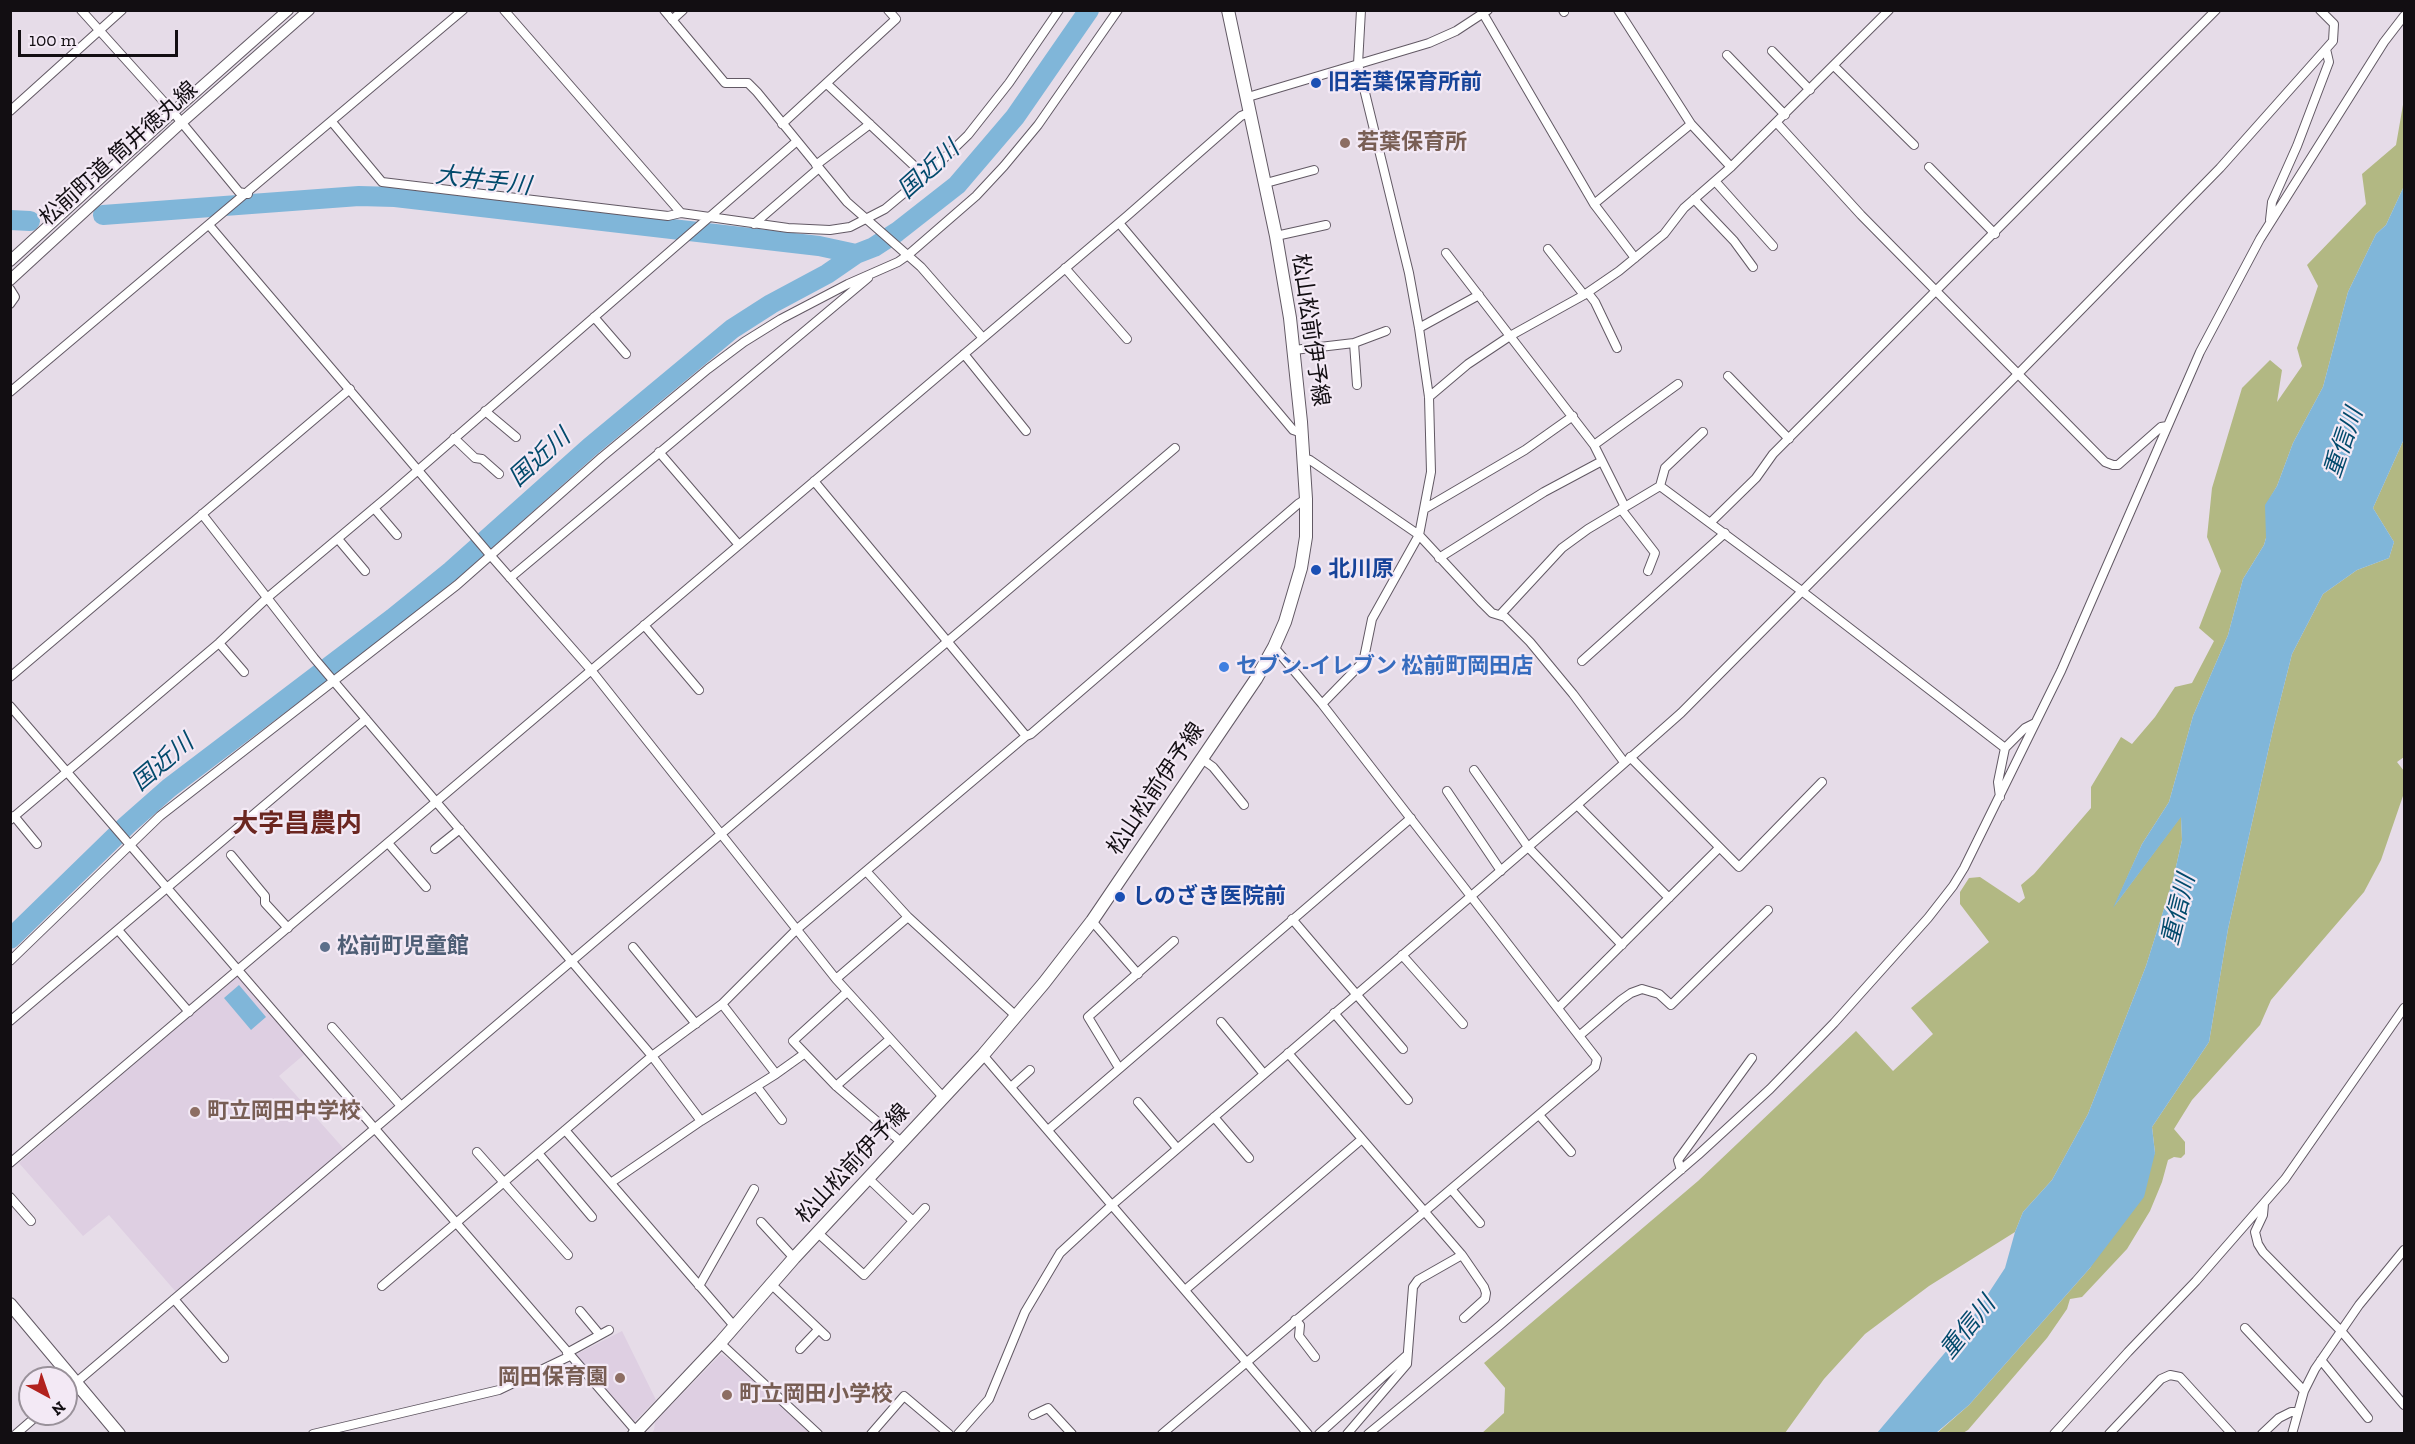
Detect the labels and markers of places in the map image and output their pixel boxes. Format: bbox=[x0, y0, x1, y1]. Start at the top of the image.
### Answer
place label: 旧若葉保育所前 bbox=[1328, 70, 1482, 96]
marker: 旧若葉保育所前 bbox=[1309, 76, 1323, 90]
place label: 若葉保育所 bbox=[1357, 130, 1467, 156]
marker: 若葉保育所 bbox=[1338, 136, 1352, 150]
place label: 北川原 bbox=[1328, 557, 1394, 583]
marker: 北川原 bbox=[1309, 563, 1323, 577]
place label: セブン-イレブン 松前町岡田店 bbox=[1236, 654, 1533, 680]
marker: セブン-イレブン 松前町岡田店 bbox=[1217, 660, 1231, 674]
place label: しのざき医院前 bbox=[1132, 884, 1286, 910]
marker: しのざき医院前 bbox=[1113, 890, 1127, 904]
place label: 松前町児童館 bbox=[337, 934, 469, 960]
marker: 松前町児童館 bbox=[318, 940, 332, 954]
place label: 町立岡田中学校 bbox=[207, 1099, 361, 1125]
marker: 町立岡田中学校 bbox=[188, 1105, 202, 1119]
place label: 岡田保育園 bbox=[498, 1365, 608, 1391]
marker: 岡田保育園 bbox=[613, 1371, 627, 1385]
place label: 町立岡田小学校 bbox=[739, 1382, 893, 1408]
marker: 町立岡田小学校 bbox=[720, 1388, 734, 1402]

